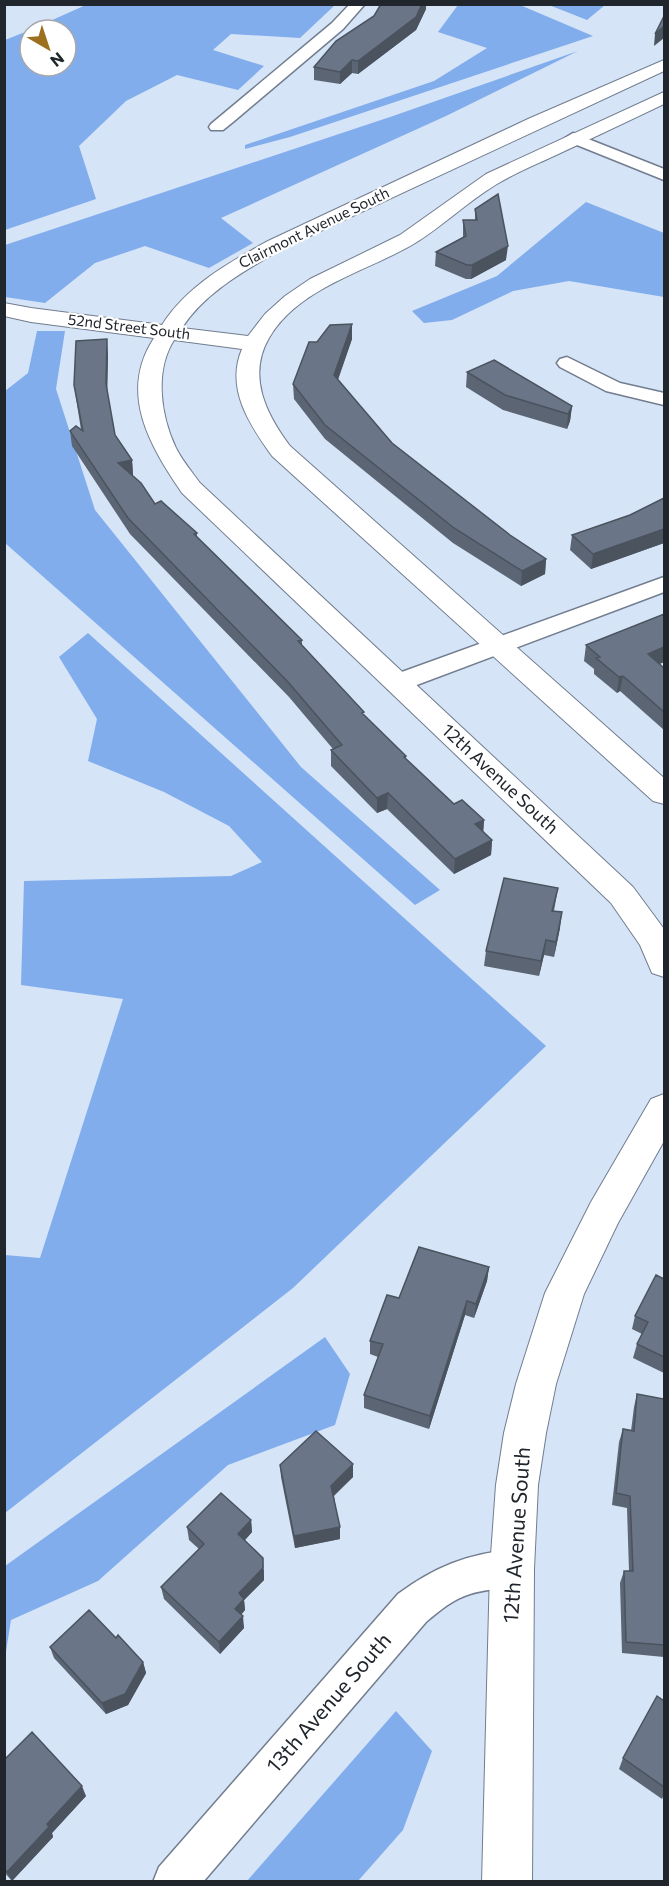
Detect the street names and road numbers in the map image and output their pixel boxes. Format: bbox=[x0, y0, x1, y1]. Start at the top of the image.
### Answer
street label: Clairmont Avenue South bbox=[235, 183, 392, 271]
street label: 52nd Street South bbox=[67, 310, 191, 342]
street label: 12th Avenue South bbox=[438, 719, 564, 838]
street label: 12th Avenue South bbox=[497, 1446, 534, 1624]
street label: 13th Avenue South bbox=[260, 1627, 395, 1777]

